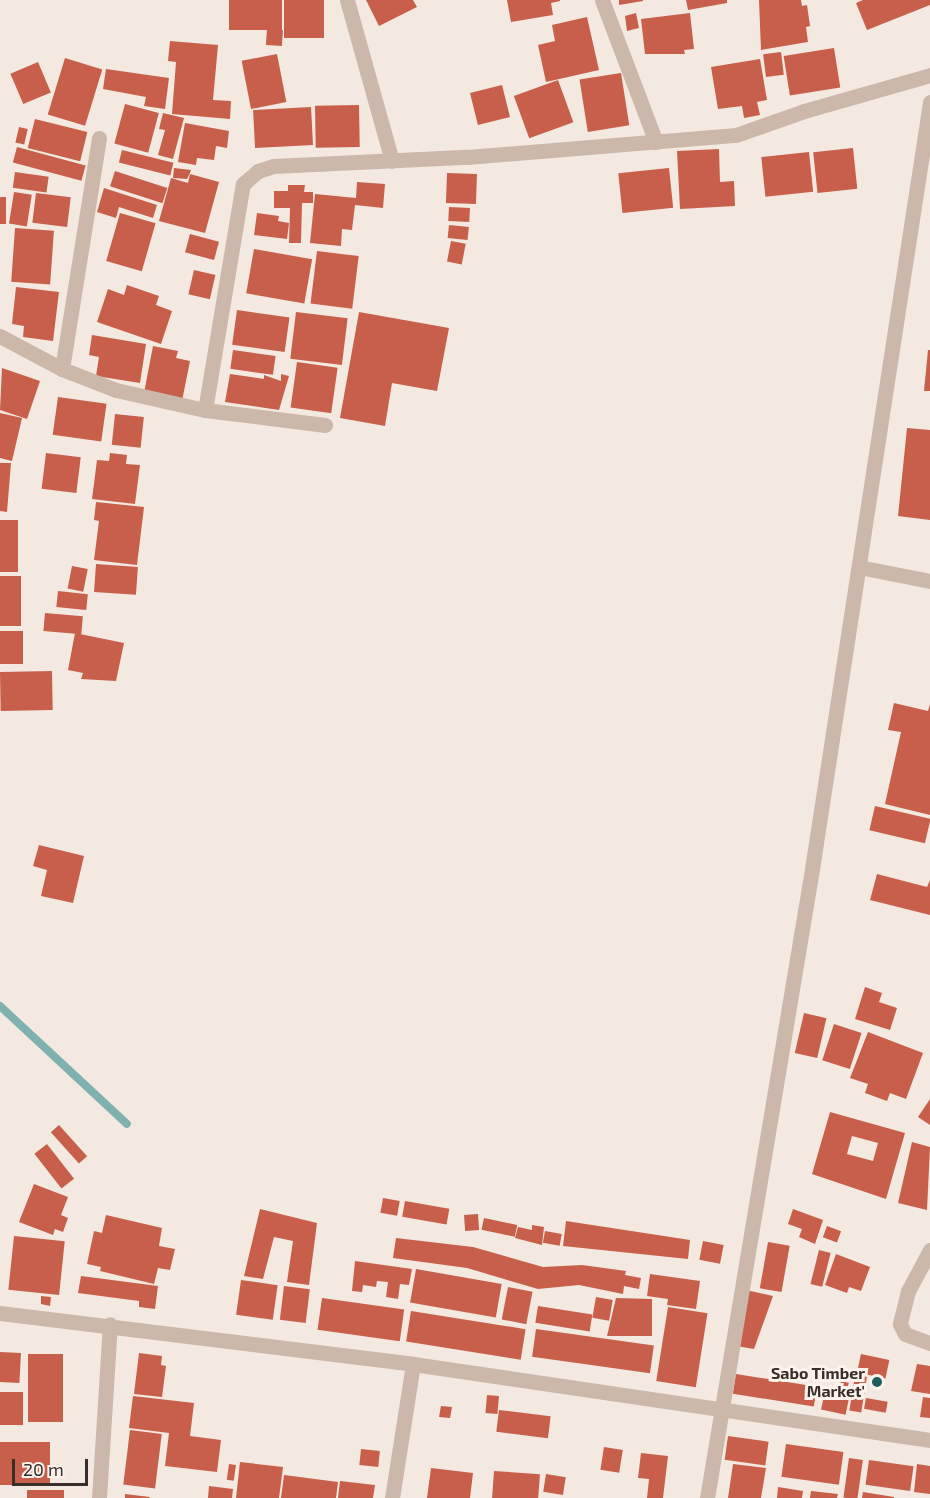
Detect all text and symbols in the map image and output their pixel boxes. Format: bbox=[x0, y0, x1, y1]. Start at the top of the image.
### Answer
place label: Sabo Timber Market' bbox=[771, 1363, 865, 1401]
marker: Sabo Timber Market' bbox=[870, 1375, 884, 1389]
scale bar bbox=[15, 1447, 92, 1485]
text: 20 m bbox=[23, 1458, 64, 1480]

